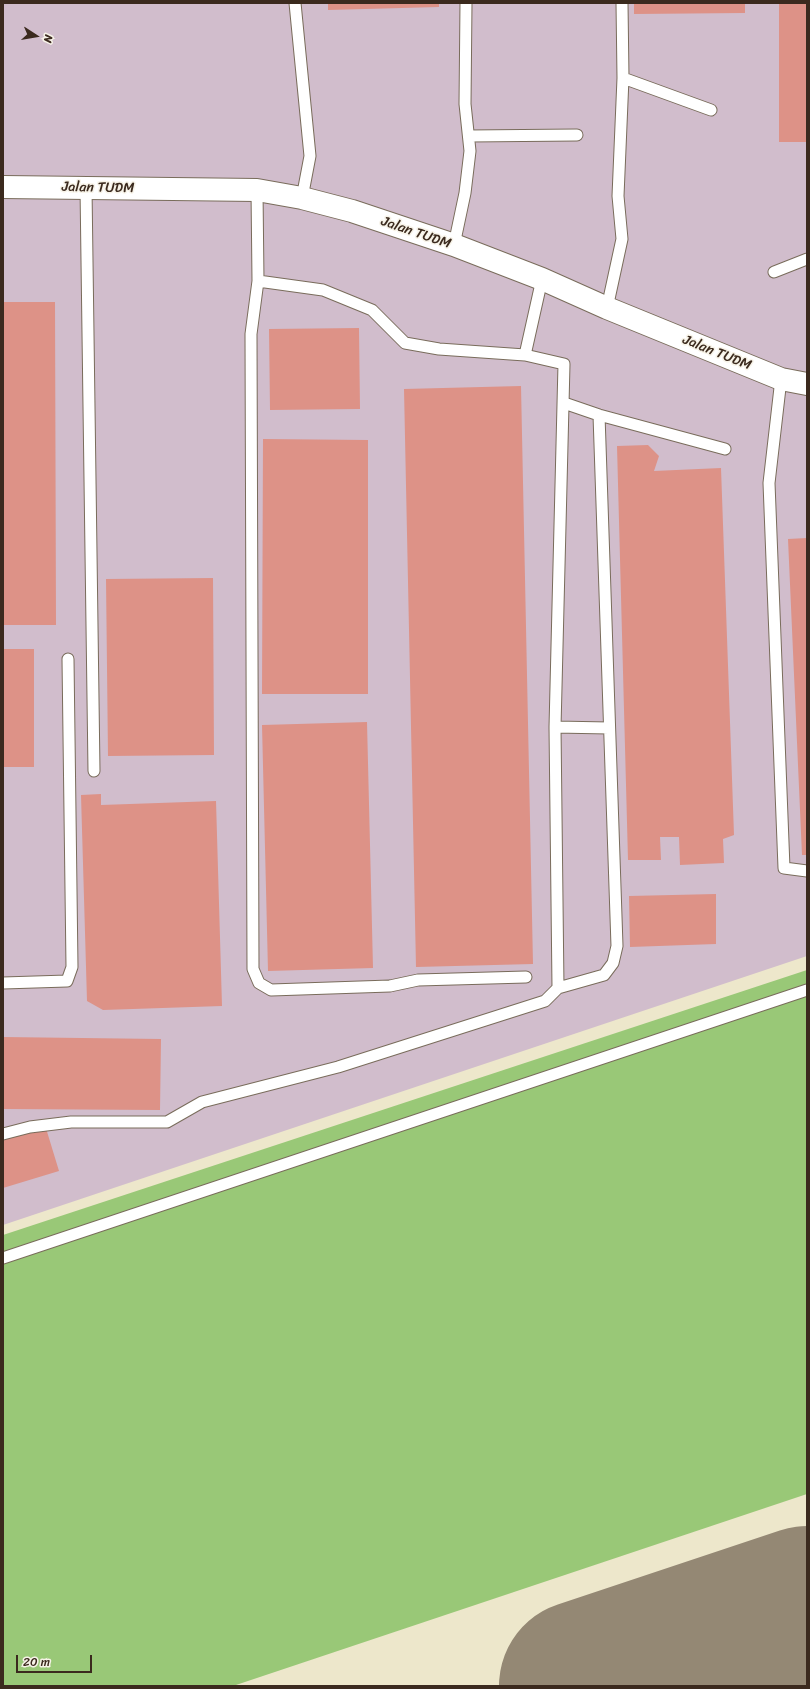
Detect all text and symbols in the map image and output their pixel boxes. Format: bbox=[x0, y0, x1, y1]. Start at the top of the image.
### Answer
north arrow bbox=[16, 16, 56, 56]
text: N bbox=[38, 33, 58, 44]
street label: Jalan TUDM bbox=[62, 179, 134, 197]
street label: Jalan TUDM bbox=[379, 213, 453, 253]
street label: Jalan TUDM bbox=[680, 332, 754, 374]
scale bar bbox=[18, 1647, 94, 1673]
text: 20 m bbox=[23, 1651, 50, 1673]

